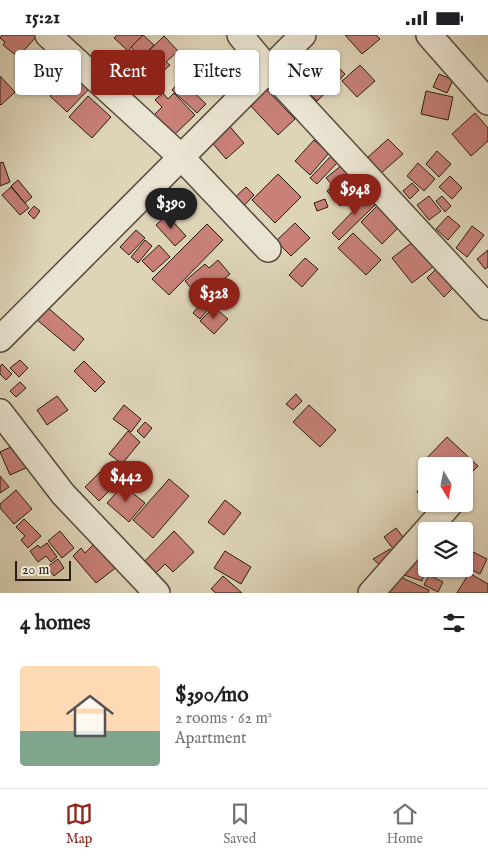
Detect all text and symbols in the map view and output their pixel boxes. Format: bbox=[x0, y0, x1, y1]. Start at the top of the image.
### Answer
text: 15:21 bbox=[25, 6, 60, 30]
chip: Buy bbox=[15, 50, 81, 95]
chip: Rent bbox=[91, 50, 165, 95]
chip: Filters bbox=[175, 50, 259, 95]
chip: New bbox=[269, 50, 340, 95]
pin: $948 bbox=[325, 173, 385, 216]
text: $948 bbox=[340, 180, 370, 200]
pin: $390 bbox=[141, 187, 201, 230]
text: $390 bbox=[156, 194, 186, 214]
pin: $328 bbox=[184, 277, 244, 320]
text: $328 bbox=[200, 284, 228, 304]
north arrow bbox=[418, 457, 472, 513]
map controls bbox=[418, 457, 473, 577]
pin: $442 bbox=[96, 461, 156, 503]
text: $442 bbox=[110, 467, 142, 487]
button: layers bbox=[418, 522, 473, 577]
scale bar bbox=[15, 558, 71, 581]
text: 20 m bbox=[22, 561, 49, 579]
icon: filters bbox=[440, 609, 468, 637]
text: 4 homes bbox=[20, 610, 90, 637]
text: $390/mo bbox=[175, 682, 249, 709]
icon: home bbox=[60, 686, 120, 746]
text: 2 rooms · 62 m² bbox=[175, 709, 272, 729]
text: Apartment bbox=[175, 729, 246, 749]
tab: Map bbox=[65, 800, 93, 848]
tab: Saved bbox=[223, 800, 256, 848]
tab: Home bbox=[386, 800, 423, 848]

